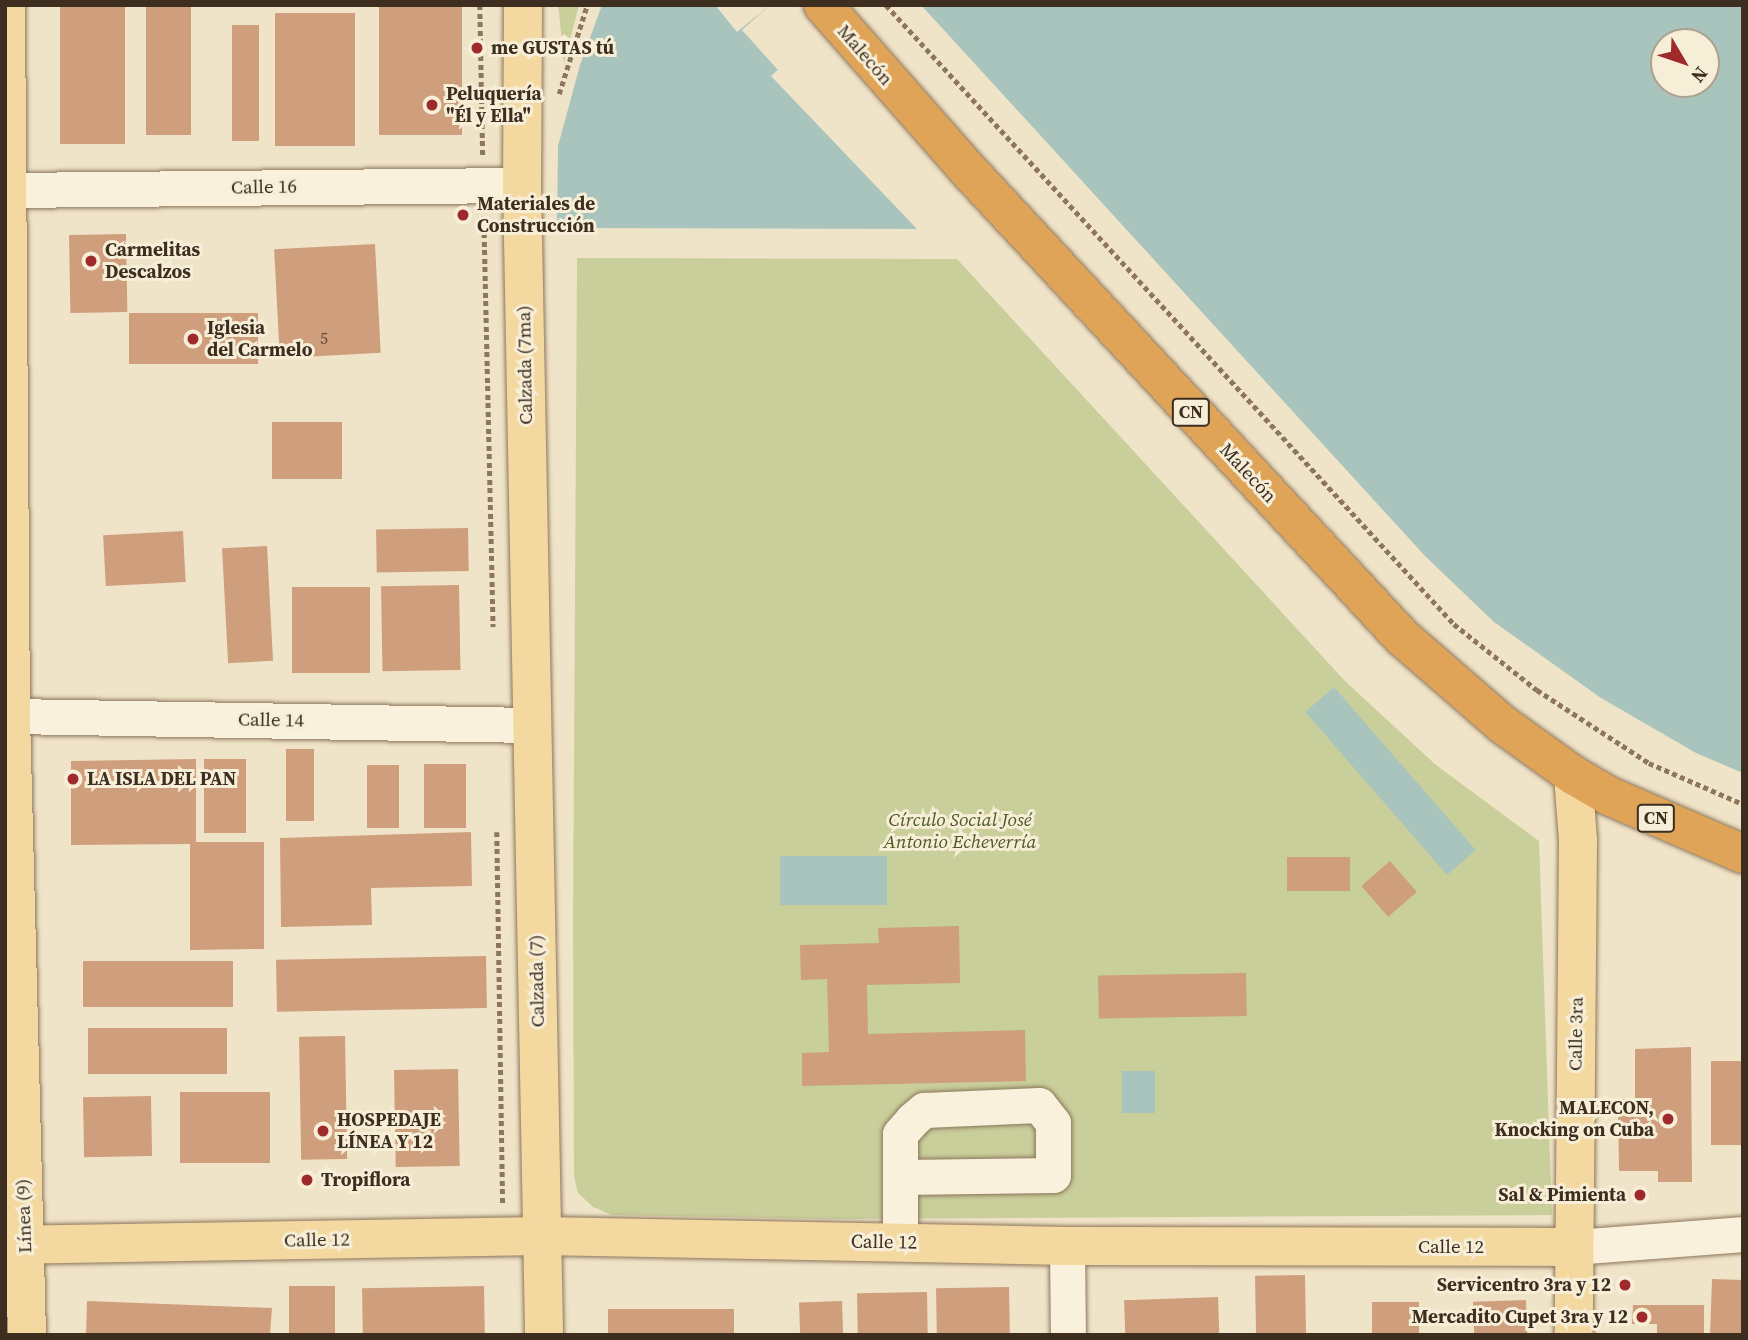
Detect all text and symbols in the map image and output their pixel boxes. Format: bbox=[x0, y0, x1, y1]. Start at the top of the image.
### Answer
street label: Malecón bbox=[832, 20, 898, 90]
north arrow bbox=[1650, 28, 1720, 98]
place label: me GUSTAS tú bbox=[491, 37, 614, 59]
marker: me GUSTAS tú bbox=[469, 40, 485, 56]
text: N bbox=[1685, 61, 1714, 89]
place label: Peluquería "Él y Ella" bbox=[446, 83, 542, 127]
marker: Peluquería "Él y Ella" bbox=[424, 97, 440, 113]
street label: Calle 16 bbox=[231, 175, 297, 199]
place label: Materiales de Construcción bbox=[477, 193, 595, 237]
marker: Materiales de Construcción bbox=[455, 207, 471, 223]
place label: Carmelitas Descalzos bbox=[105, 239, 200, 283]
marker: Carmelitas Descalzos bbox=[83, 253, 99, 269]
street label: Calzada (7ma) bbox=[513, 305, 537, 425]
place label: Iglesia del Carmelo bbox=[207, 317, 312, 361]
house number: 5 bbox=[320, 328, 328, 348]
marker: Iglesia del Carmelo bbox=[185, 331, 201, 347]
road number: CN bbox=[1172, 398, 1210, 426]
street label: Malecón bbox=[1215, 439, 1281, 507]
street label: Calle 14 bbox=[238, 708, 304, 732]
place label: LA ISLA DEL PAN bbox=[87, 768, 236, 790]
marker: LA ISLA DEL PAN bbox=[65, 771, 81, 787]
road number: CN bbox=[1637, 804, 1675, 832]
park label: Círculo Social José Antonio Echeverría bbox=[883, 809, 1037, 853]
street label: Calzada (7) bbox=[525, 934, 549, 1028]
street label: Calle 3ra bbox=[1564, 997, 1588, 1071]
place label: MALECON, Knocking on Cuba bbox=[1494, 1097, 1654, 1141]
place label: HOSPEDAJE LÍNEA Y 12 bbox=[337, 1109, 441, 1153]
marker: MALECON, Knocking on Cuba bbox=[1660, 1111, 1676, 1127]
marker: HOSPEDAJE LÍNEA Y 12 bbox=[315, 1123, 331, 1139]
place label: Tropiflora bbox=[321, 1169, 410, 1191]
marker: Tropiflora bbox=[299, 1172, 315, 1188]
street label: Línea (9) bbox=[11, 1178, 37, 1254]
place label: Sal & Pimienta bbox=[1498, 1184, 1626, 1206]
marker: Sal & Pimienta bbox=[1632, 1187, 1648, 1203]
street label: Calle 12 bbox=[284, 1228, 350, 1252]
street label: Calle 12 bbox=[851, 1230, 917, 1254]
street label: Calle 12 bbox=[1418, 1236, 1484, 1258]
place label: Servicentro 3ra y 12 bbox=[1437, 1274, 1611, 1296]
marker: Servicentro 3ra y 12 bbox=[1617, 1277, 1633, 1293]
place label: Mercadito Cupet 3ra y 12 bbox=[1412, 1306, 1628, 1328]
marker: Mercadito Cupet 3ra y 12 bbox=[1634, 1309, 1650, 1325]

